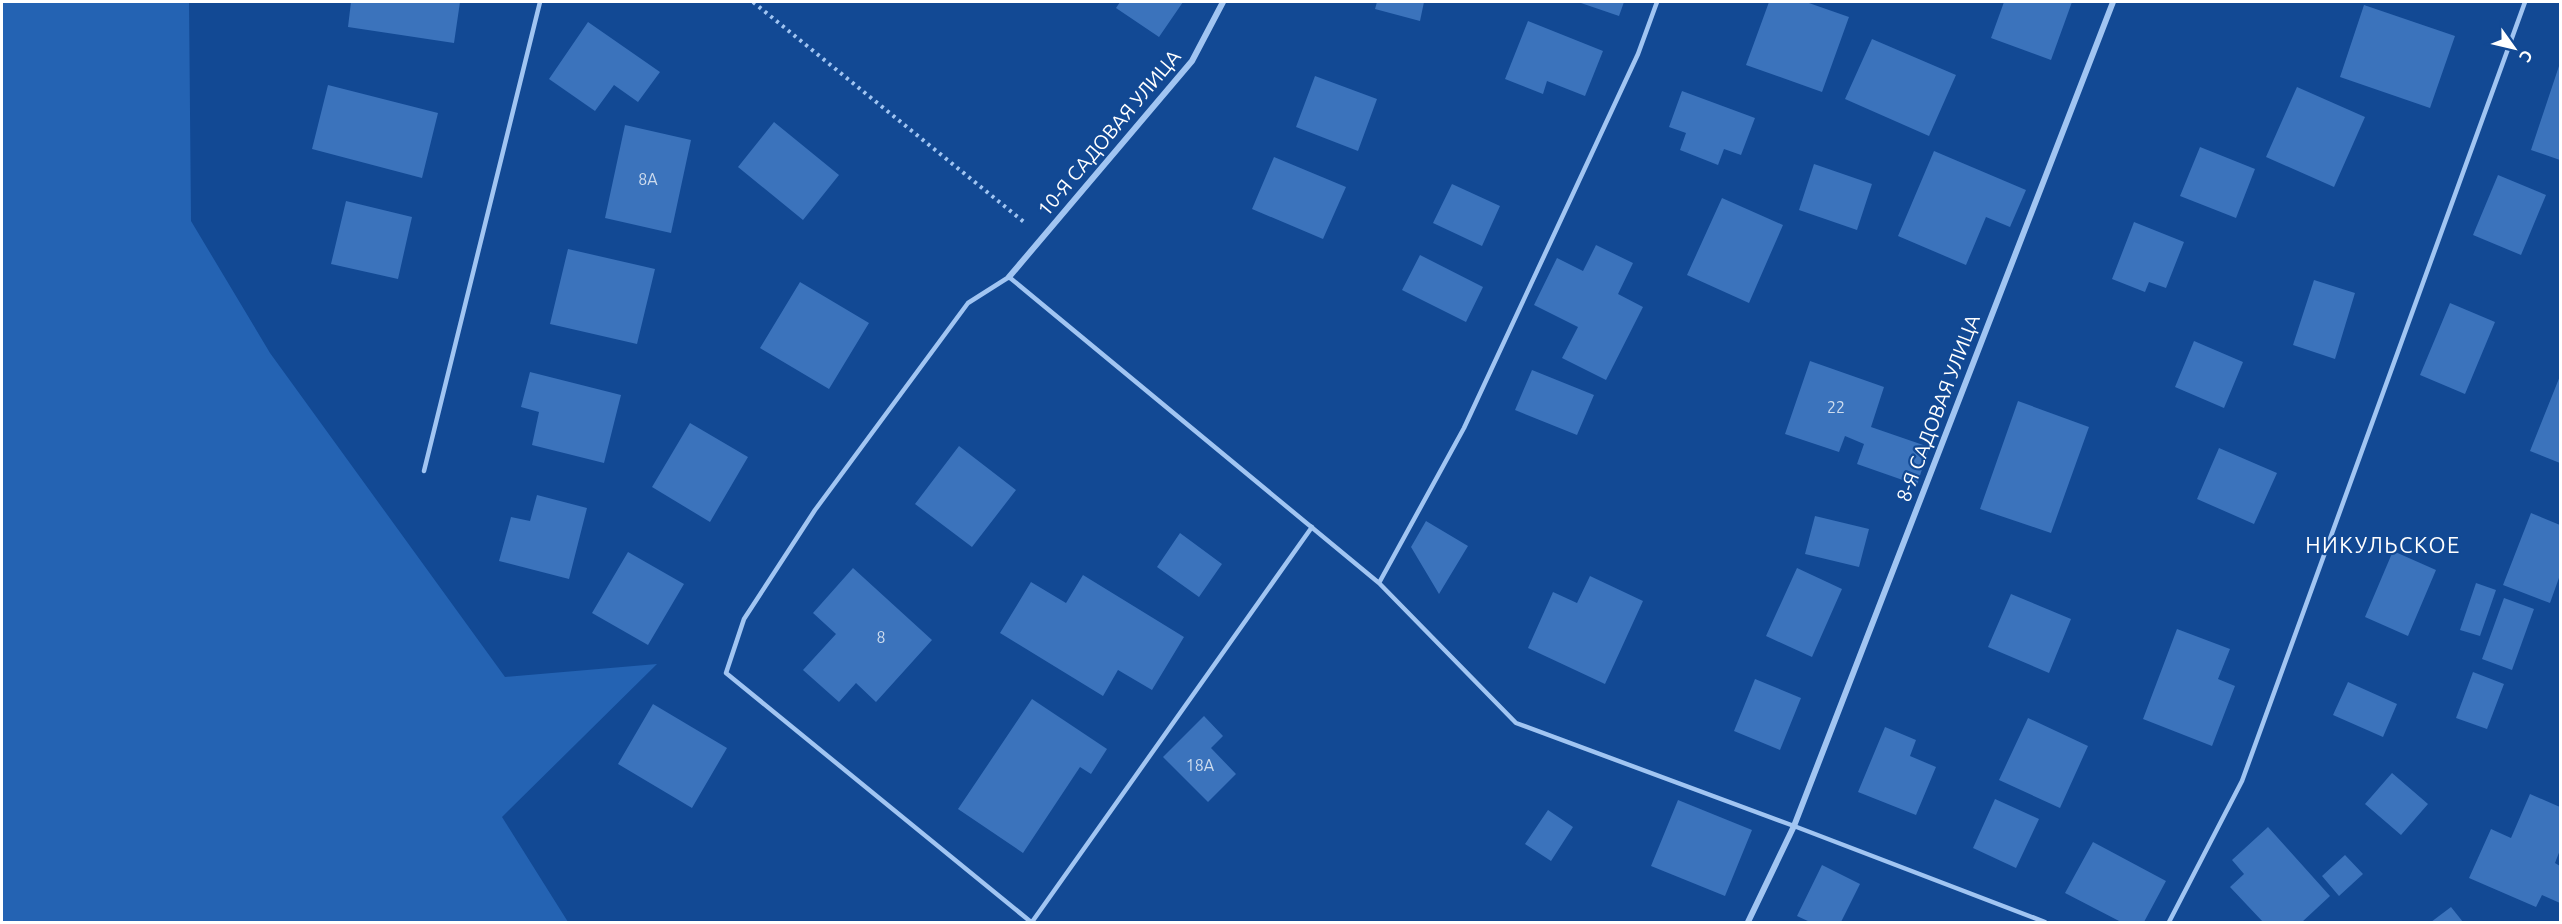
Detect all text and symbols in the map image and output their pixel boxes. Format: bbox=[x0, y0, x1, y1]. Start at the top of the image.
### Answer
north arrow bbox=[2484, 18, 2544, 78]
street label: 10-Я САДОВАЯ УЛИЦА bbox=[1032, 45, 1185, 220]
text: С bbox=[2516, 47, 2537, 66]
house number: 8А bbox=[638, 170, 658, 188]
street label: 8-Я САДОВАЯ УЛИЦА bbox=[1891, 311, 1984, 505]
house number: 22 bbox=[1827, 398, 1845, 416]
district label: НИКУЛЬСКОЕ bbox=[2305, 532, 2461, 557]
house number: 8 bbox=[876, 628, 886, 646]
house number: 18А bbox=[1186, 756, 1215, 774]

